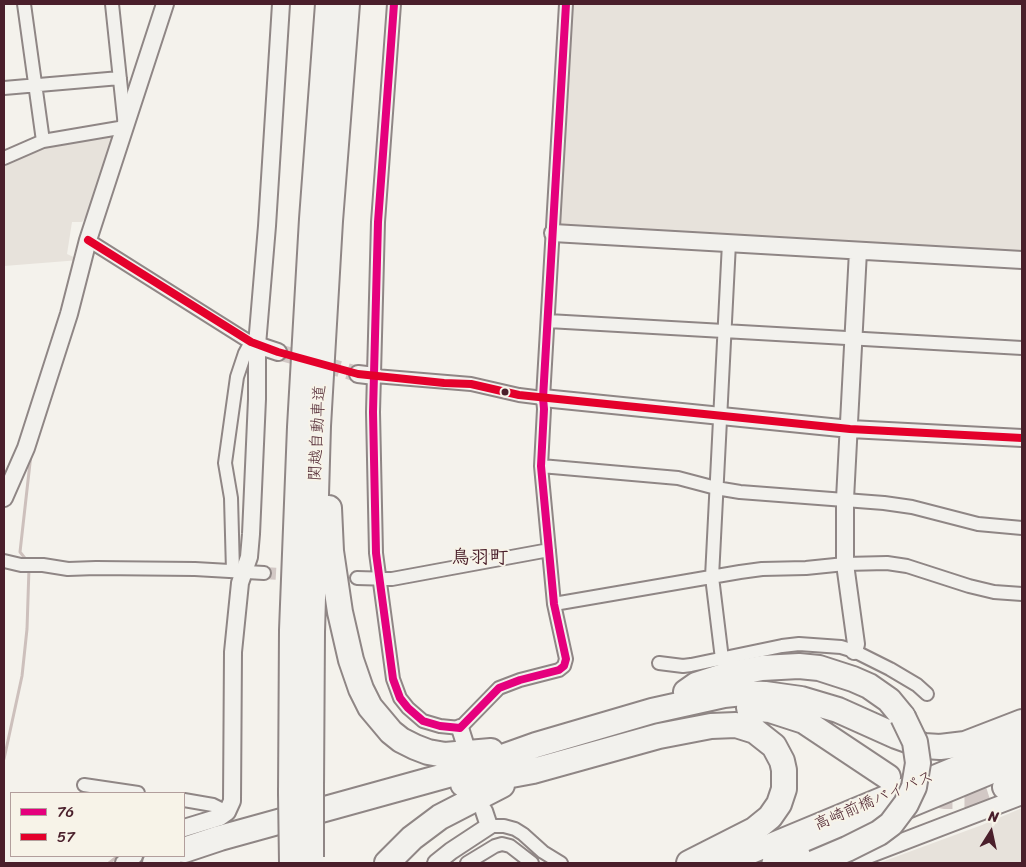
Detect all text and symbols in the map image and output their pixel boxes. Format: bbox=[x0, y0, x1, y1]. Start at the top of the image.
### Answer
street label: 関越自動車道 bbox=[306, 385, 330, 481]
unlabelled marker bbox=[500, 387, 510, 397]
district label: 鳥羽町 bbox=[452, 547, 508, 569]
street label: 高崎前橋バイパス bbox=[811, 767, 937, 835]
legend bbox=[10, 792, 185, 857]
text: 76 bbox=[57, 799, 74, 825]
text: N bbox=[987, 804, 1001, 830]
north arrow bbox=[966, 807, 1016, 857]
text: 57 bbox=[57, 824, 75, 850]

